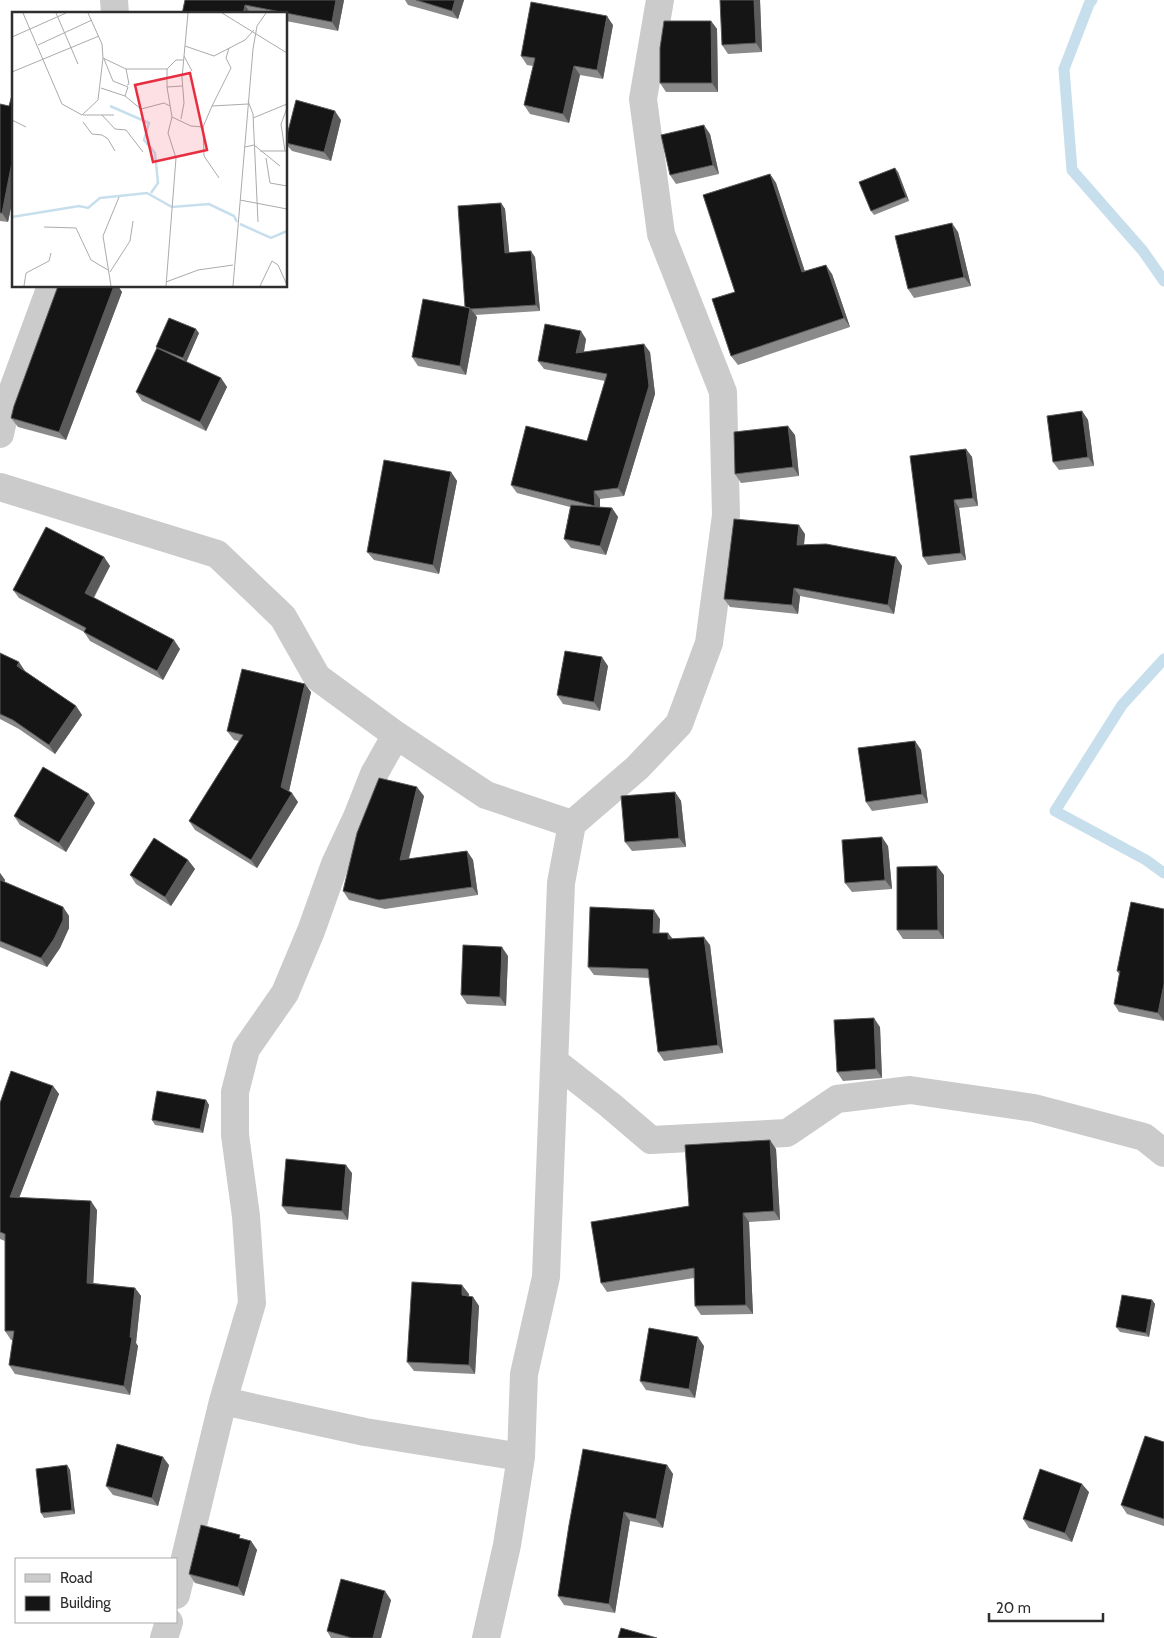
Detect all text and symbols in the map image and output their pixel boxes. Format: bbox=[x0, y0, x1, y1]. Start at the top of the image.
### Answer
inset map bbox=[12, 12, 288, 288]
legend bbox=[15, 1558, 178, 1623]
text: Road bbox=[60, 1569, 93, 1587]
scale bar bbox=[989, 1590, 1103, 1622]
text: Building bbox=[60, 1594, 111, 1612]
text: 20 m bbox=[996, 1599, 1031, 1617]

